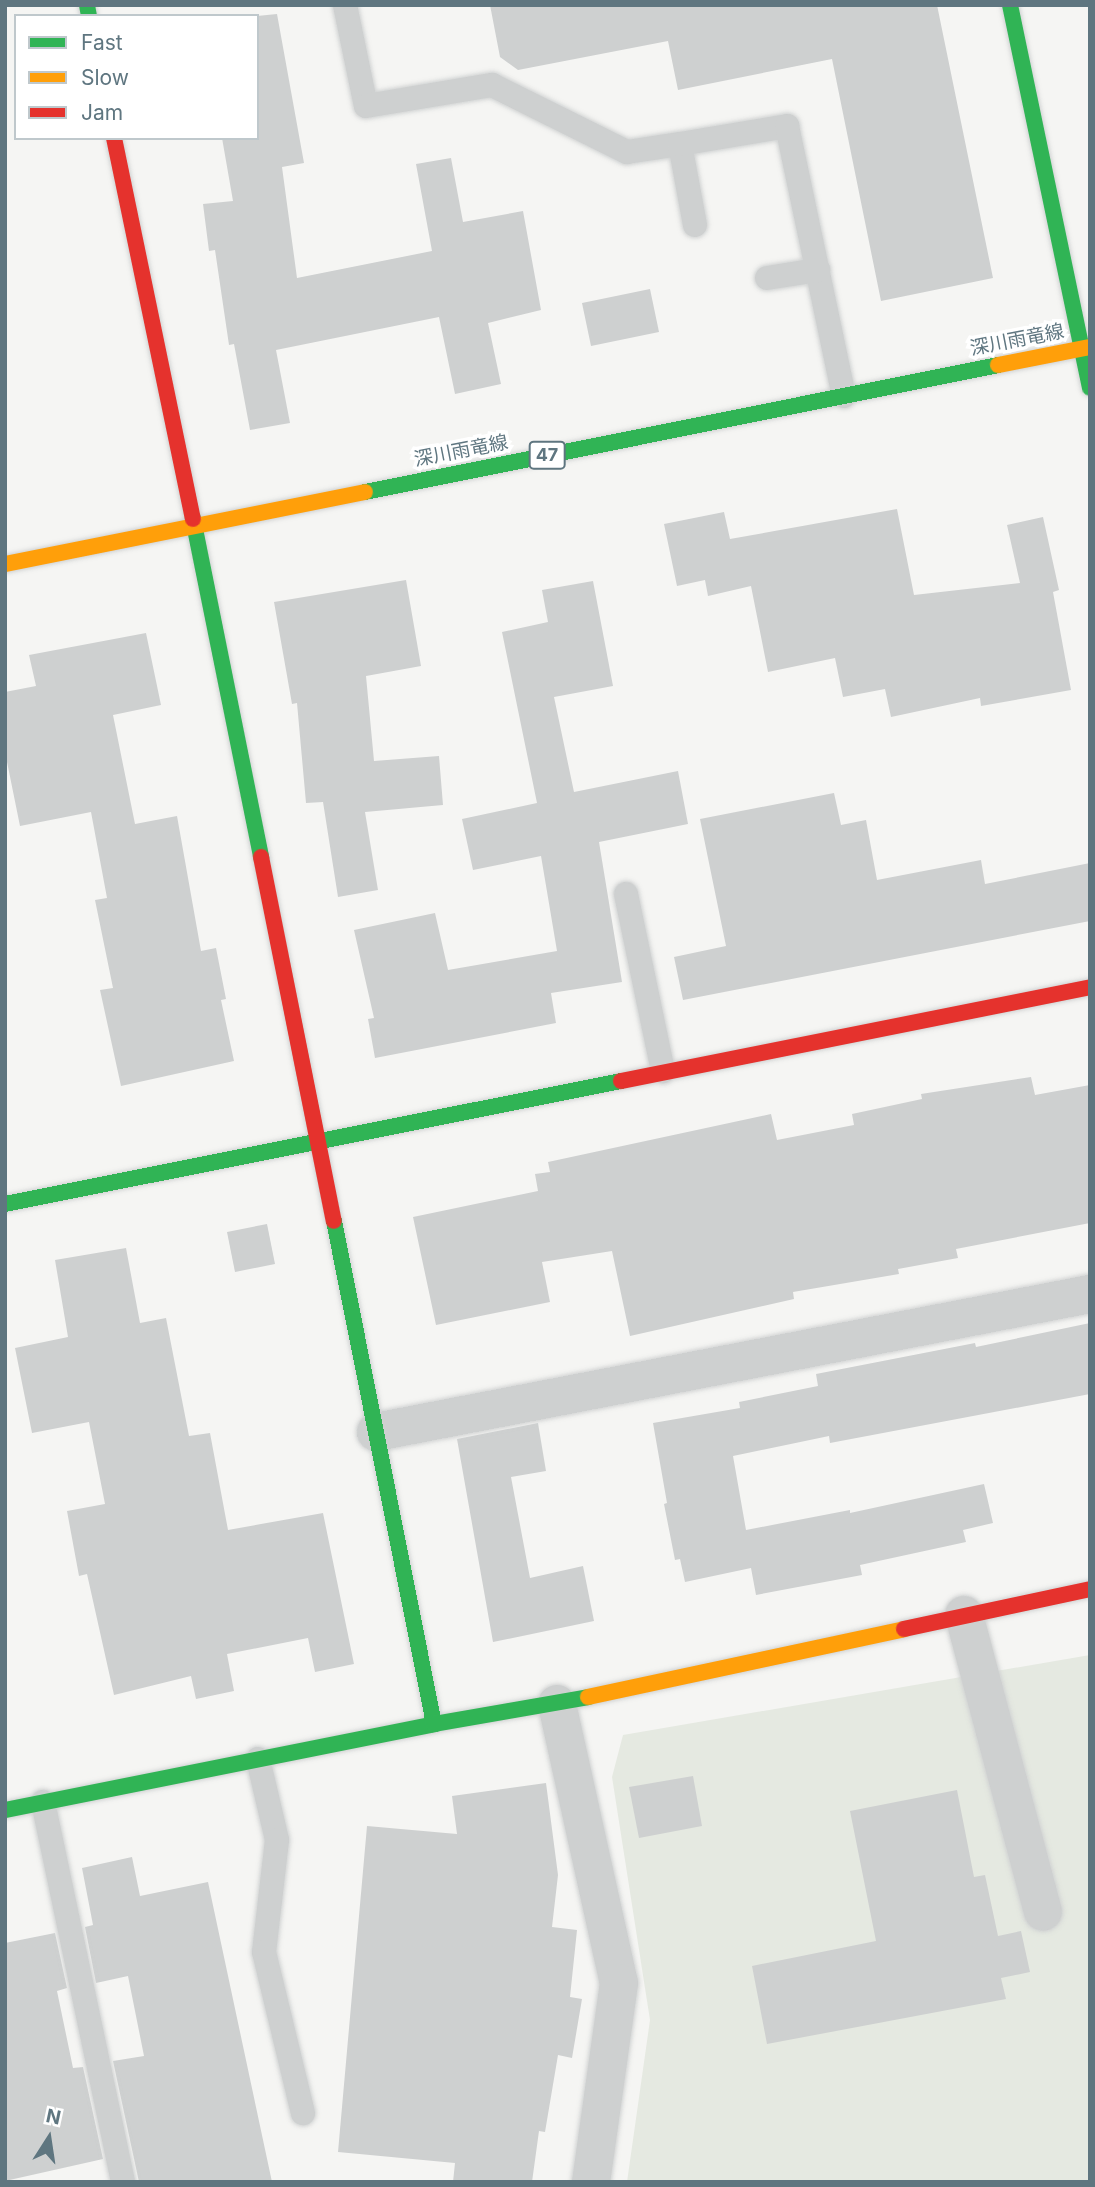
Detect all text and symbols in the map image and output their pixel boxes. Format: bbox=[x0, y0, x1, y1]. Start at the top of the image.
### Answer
legend bbox=[14, 14, 259, 140]
text: Fast bbox=[81, 30, 123, 55]
text: Slow bbox=[81, 65, 129, 90]
text: Jam bbox=[81, 100, 123, 125]
street label: 深川雨竜線 bbox=[968, 320, 1066, 360]
street label: 深川雨竜線 bbox=[412, 431, 510, 471]
road number: 47 bbox=[528, 440, 566, 470]
north arrow bbox=[14, 2103, 84, 2173]
text: N bbox=[44, 2104, 63, 2130]

